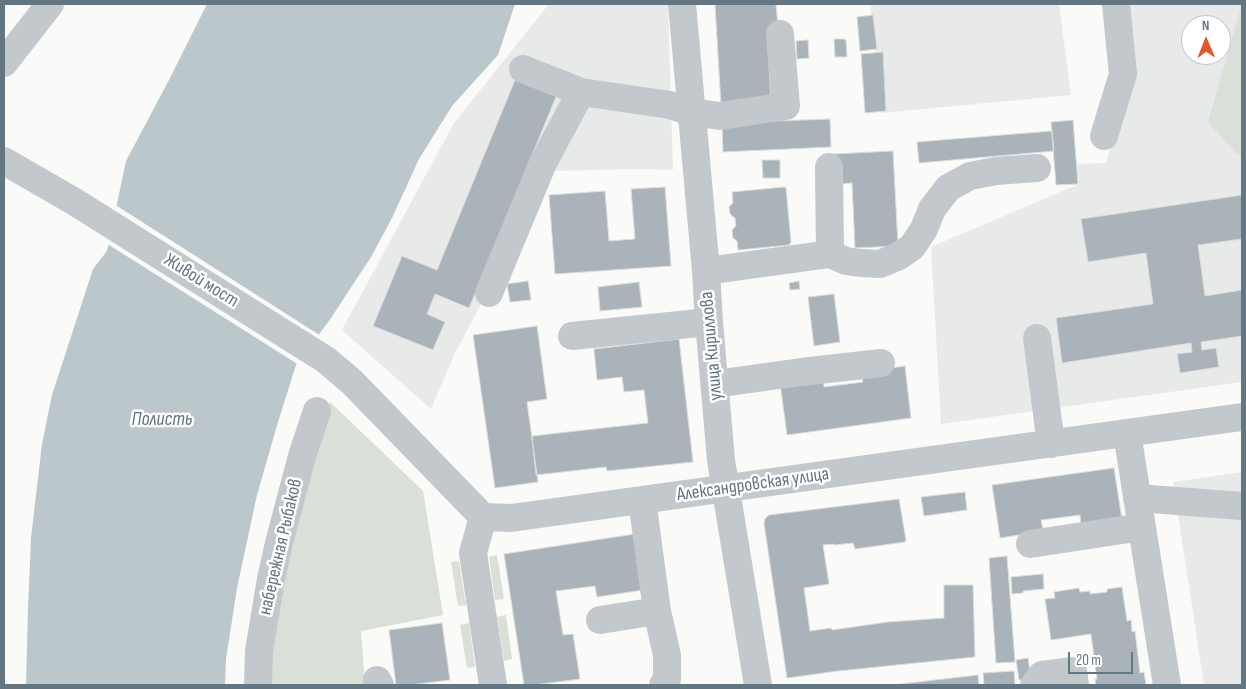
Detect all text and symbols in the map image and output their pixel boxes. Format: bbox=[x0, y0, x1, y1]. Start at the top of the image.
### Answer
north arrow bbox=[1181, 15, 1231, 65]
text: N bbox=[1202, 17, 1210, 34]
street label: Живой мост bbox=[159, 249, 243, 313]
street label: улица Кириллова bbox=[696, 291, 728, 401]
water label: Полисть bbox=[131, 408, 193, 432]
street label: Александровская улица bbox=[676, 463, 830, 507]
street label: набережная Рыбаков bbox=[254, 477, 308, 617]
scale bar bbox=[1071, 642, 1136, 674]
text: 20 m bbox=[1076, 651, 1101, 670]

